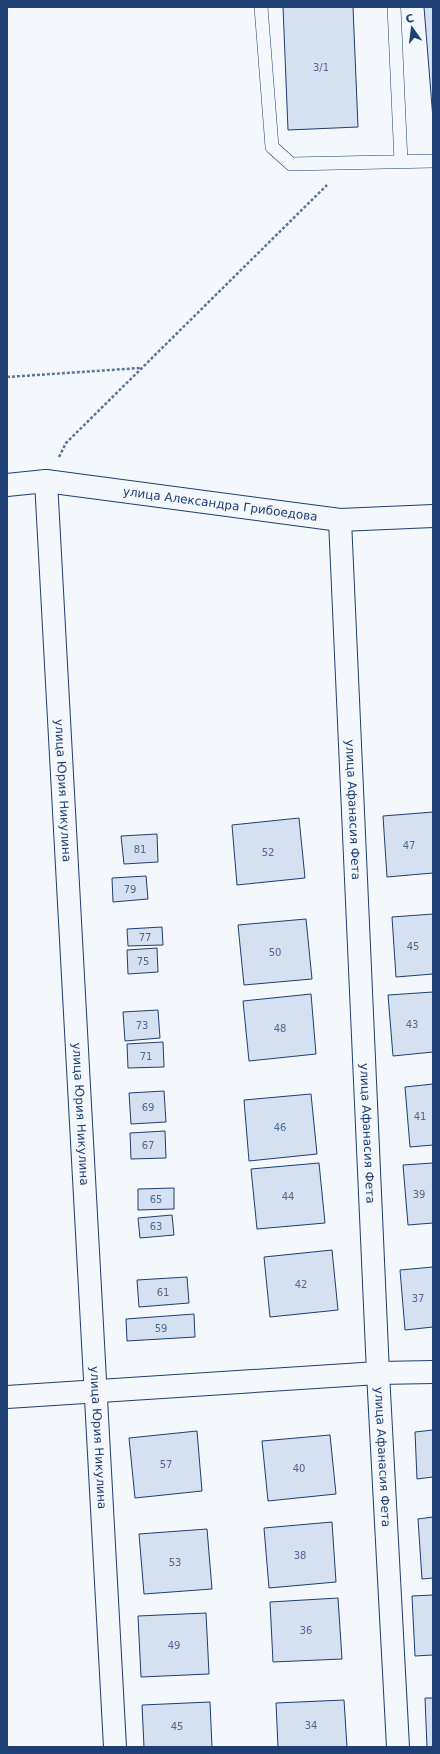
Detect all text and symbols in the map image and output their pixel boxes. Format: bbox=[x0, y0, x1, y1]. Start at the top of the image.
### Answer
north arrow bbox=[392, 8, 432, 48]
text: С bbox=[404, 11, 415, 26]
house number: 3/1 bbox=[313, 62, 329, 73]
street label: улица Александра Грибоедова bbox=[122, 484, 319, 524]
street label: улица Юрия Никулина bbox=[52, 719, 74, 862]
street label: улица Афанасия Фета bbox=[343, 739, 363, 880]
house number: 47 bbox=[403, 840, 415, 851]
house number: 81 bbox=[134, 844, 146, 855]
house number: 52 bbox=[262, 847, 274, 858]
house number: 79 bbox=[124, 884, 136, 895]
house number: 77 bbox=[139, 932, 151, 943]
house number: 45 bbox=[407, 941, 419, 952]
house number: 50 bbox=[269, 947, 281, 958]
house number: 75 bbox=[137, 956, 149, 967]
house number: 43 bbox=[406, 1019, 418, 1030]
house number: 73 bbox=[136, 1020, 148, 1031]
house number: 48 bbox=[274, 1023, 286, 1034]
street label: улица Юрия Никулина bbox=[70, 1042, 91, 1186]
house number: 71 bbox=[140, 1051, 152, 1062]
street label: улица Афанасия Фета bbox=[357, 1063, 377, 1204]
house number: 69 bbox=[142, 1102, 154, 1113]
house number: 41 bbox=[414, 1111, 426, 1122]
house number: 46 bbox=[274, 1122, 286, 1133]
house number: 67 bbox=[142, 1140, 154, 1151]
house number: 39 bbox=[413, 1189, 425, 1200]
house number: 44 bbox=[282, 1191, 294, 1202]
house number: 65 bbox=[150, 1194, 162, 1205]
house number: 63 bbox=[150, 1221, 162, 1232]
house number: 42 bbox=[295, 1279, 307, 1290]
house number: 61 bbox=[157, 1287, 169, 1298]
house number: 37 bbox=[412, 1293, 424, 1304]
house number: 59 bbox=[155, 1323, 167, 1334]
street label: улица Юрия Никулина bbox=[87, 1366, 109, 1510]
street label: улица Афанасия Фета bbox=[372, 1386, 393, 1528]
house number: 57 bbox=[160, 1459, 172, 1470]
house number: 40 bbox=[293, 1463, 305, 1474]
house number: 38 bbox=[294, 1550, 306, 1561]
house number: 53 bbox=[169, 1557, 181, 1568]
house number: 36 bbox=[300, 1625, 312, 1636]
house number: 49 bbox=[168, 1640, 180, 1651]
house number: 34 bbox=[305, 1720, 317, 1731]
house number: 45 bbox=[171, 1721, 183, 1732]

